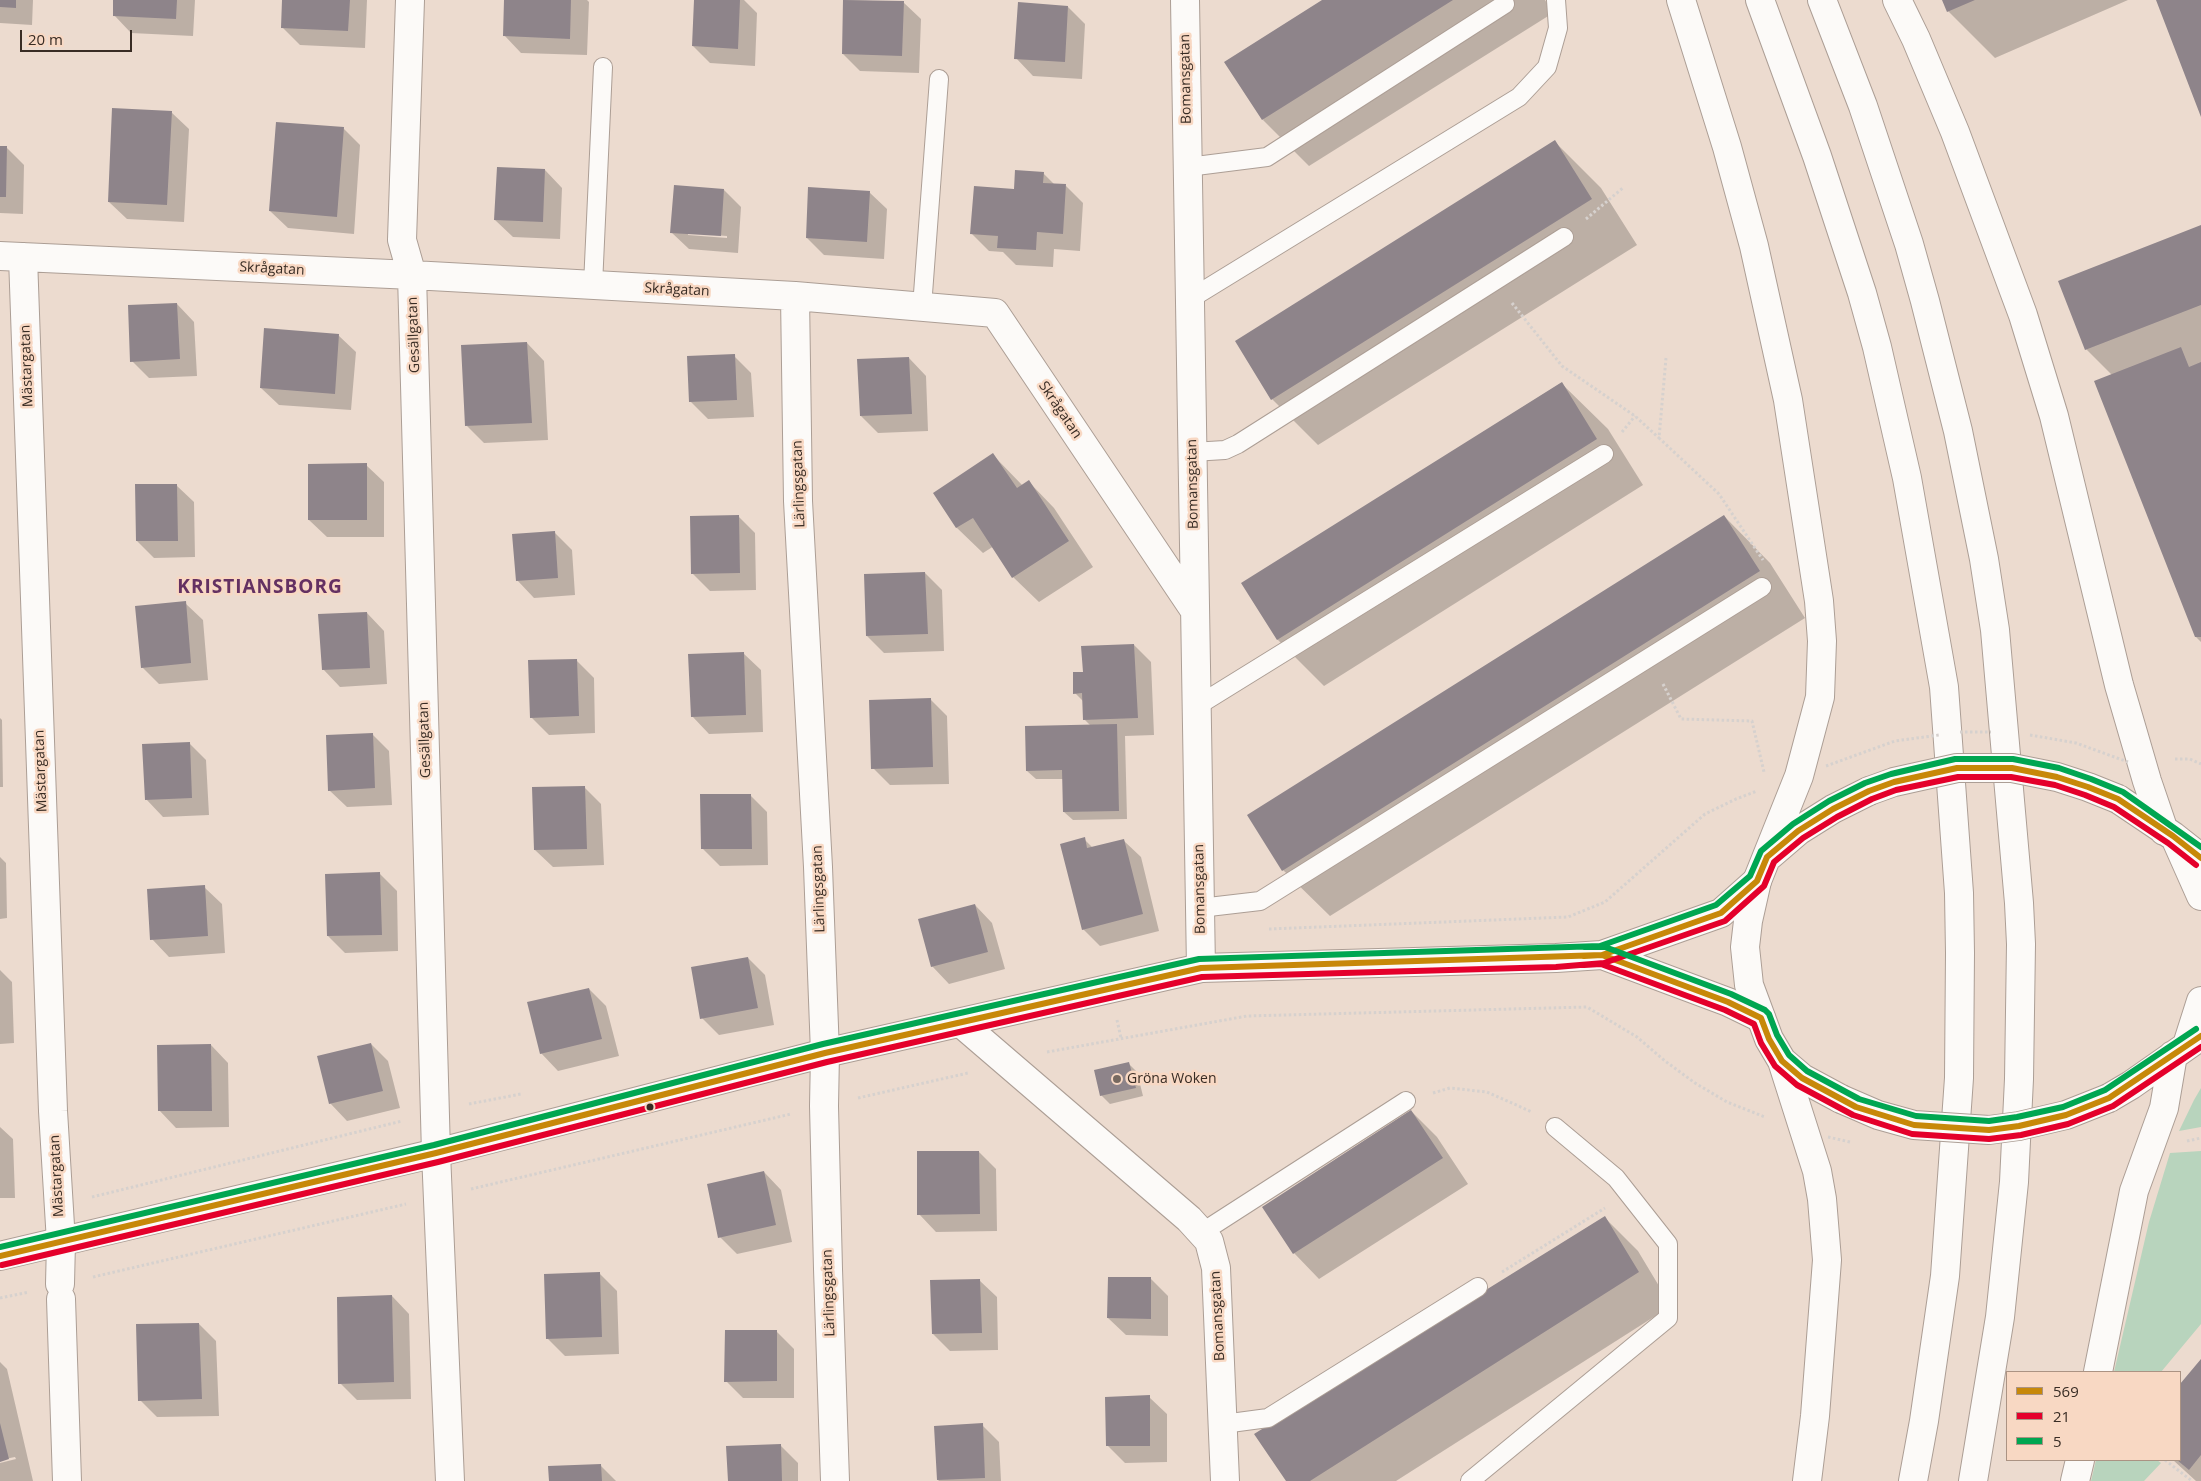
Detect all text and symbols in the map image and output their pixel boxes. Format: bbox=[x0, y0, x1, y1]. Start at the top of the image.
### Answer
scale bar bbox=[22, 20, 135, 52]
text: 20 m bbox=[28, 29, 63, 49]
street label: Bomansgatan bbox=[1177, 34, 1195, 124]
street label: Skrågatan bbox=[239, 259, 305, 279]
street label: Skrågatan bbox=[644, 280, 710, 300]
street label: Gesällgatan bbox=[404, 297, 424, 373]
street label: Mästargatan bbox=[17, 325, 37, 407]
street label: Skrågatan bbox=[1035, 378, 1085, 442]
street label: Bomansgatan bbox=[1184, 439, 1202, 529]
street label: Lärlingsgatan bbox=[789, 440, 809, 528]
district label: KRISTIANSBORG bbox=[176, 577, 344, 599]
street label: Gesällgatan bbox=[415, 702, 435, 778]
street label: Mästargatan bbox=[31, 730, 51, 812]
street label: Bomansgatan bbox=[1191, 844, 1209, 934]
street label: Lärlingsgatan bbox=[809, 845, 829, 933]
place label: Gröna Woken bbox=[1127, 1071, 1216, 1087]
marker: Gröna Woken bbox=[1111, 1073, 1123, 1085]
unlabelled marker bbox=[645, 1102, 655, 1112]
street label: Mästargatan bbox=[46, 1134, 68, 1218]
street label: Lärlingsgatan bbox=[819, 1249, 839, 1337]
street label: Bomansgatan bbox=[1207, 1271, 1229, 1361]
legend bbox=[2006, 1371, 2181, 1461]
text: 569 bbox=[2053, 1381, 2079, 1401]
text: 21 bbox=[2053, 1406, 2070, 1426]
text: 5 bbox=[2053, 1431, 2062, 1451]

